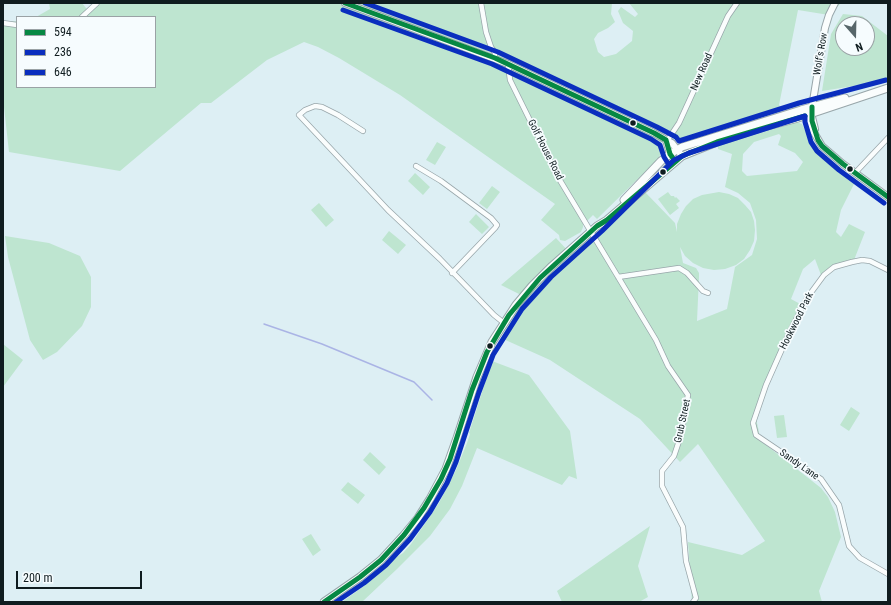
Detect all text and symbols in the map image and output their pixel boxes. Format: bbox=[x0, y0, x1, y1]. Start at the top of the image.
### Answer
legend bbox=[16, 16, 156, 88]
north arrow bbox=[835, 16, 875, 56]
text: 594 bbox=[54, 25, 72, 39]
street label: Wolf's Row bbox=[811, 32, 831, 76]
text: N bbox=[854, 40, 864, 54]
text: 236 bbox=[54, 45, 72, 59]
street label: New Road bbox=[688, 51, 716, 93]
text: 646 bbox=[54, 65, 72, 79]
street label: Golf House Road bbox=[525, 118, 565, 182]
unlabelled marker bbox=[628, 118, 638, 128]
unlabelled marker bbox=[845, 164, 855, 174]
unlabelled marker bbox=[658, 167, 668, 177]
street label: Hookwood Park bbox=[777, 290, 817, 352]
unlabelled marker bbox=[485, 341, 495, 351]
street label: Grub Street bbox=[673, 398, 693, 444]
street label: Sandy Lane bbox=[777, 447, 821, 483]
scale bar bbox=[18, 563, 144, 589]
text: 200 m bbox=[23, 571, 53, 585]

